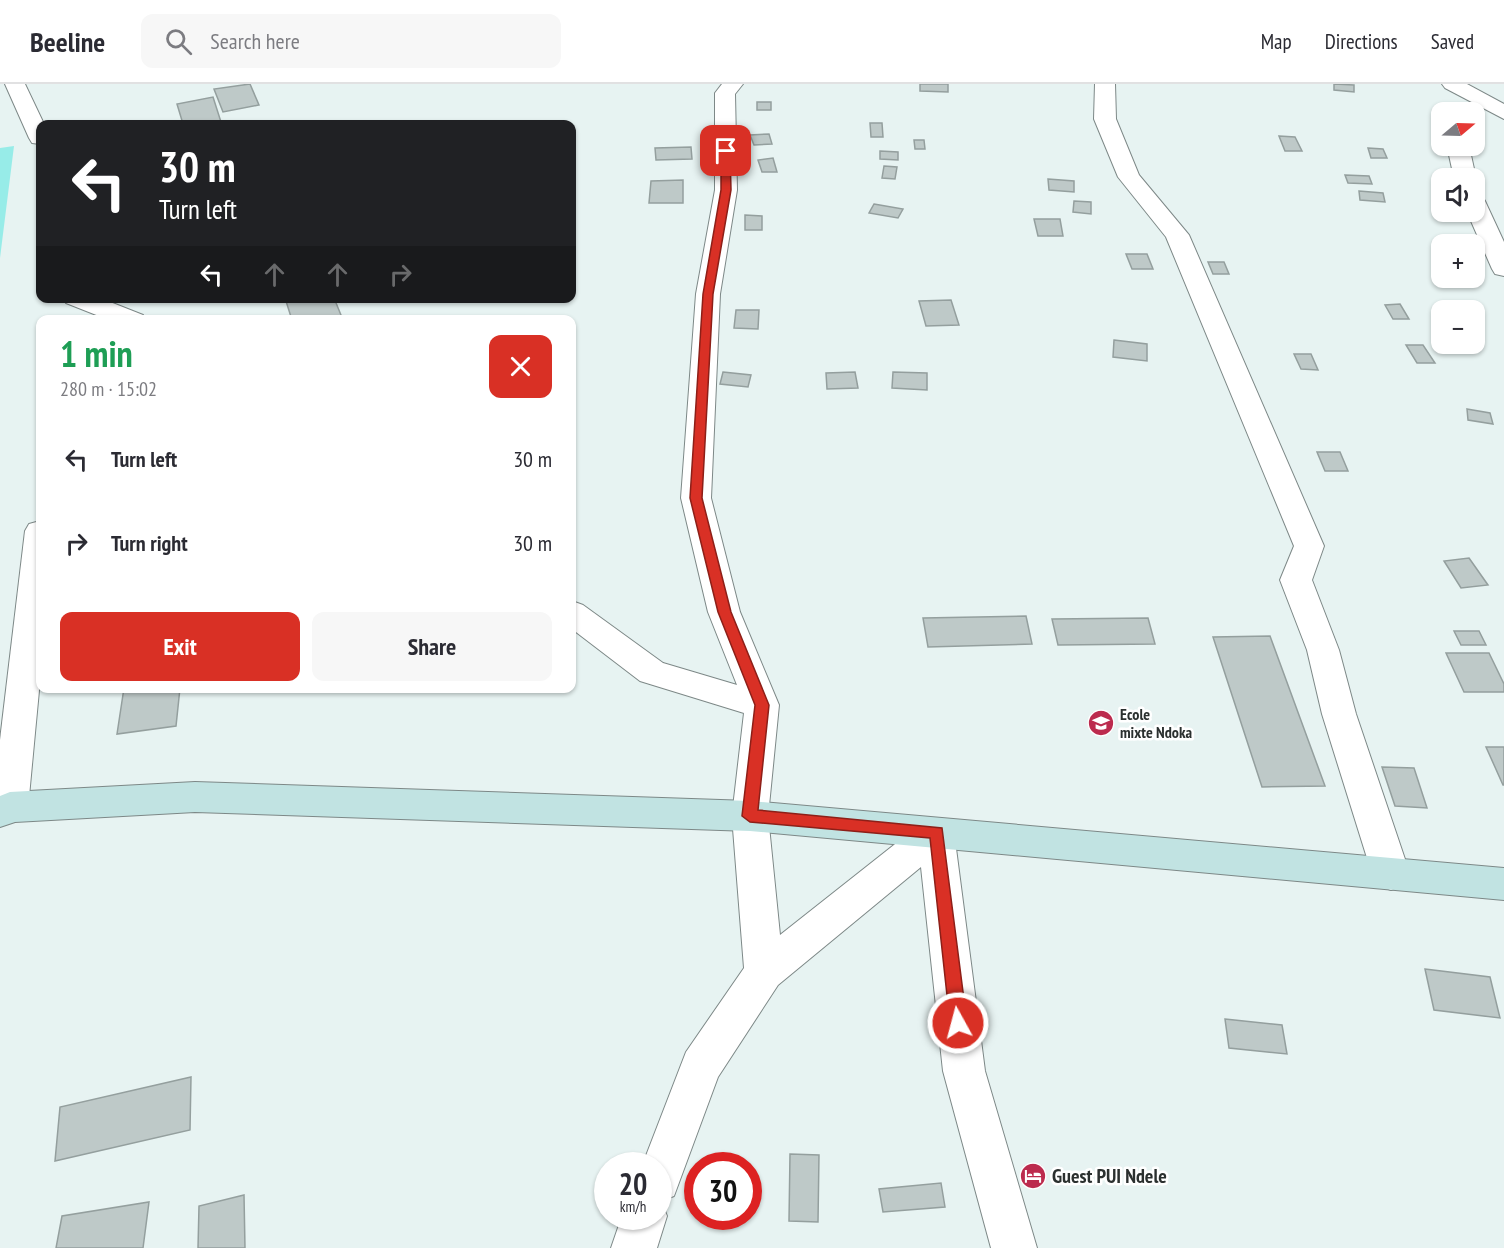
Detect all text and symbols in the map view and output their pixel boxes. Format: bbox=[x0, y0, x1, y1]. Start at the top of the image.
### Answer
search box bbox=[141, 14, 561, 68]
text: Beeline bbox=[30, 23, 105, 60]
icon: search bbox=[162, 25, 195, 58]
text: Search here bbox=[210, 27, 300, 55]
text: Map bbox=[1261, 28, 1292, 55]
text: Directions bbox=[1325, 28, 1398, 55]
text: Saved bbox=[1431, 28, 1474, 55]
north arrow bbox=[1431, 102, 1485, 156]
map controls bbox=[1431, 102, 1485, 354]
pin bbox=[700, 125, 751, 176]
icon: arrive bbox=[709, 134, 742, 167]
text: 30 m bbox=[159, 139, 236, 194]
icon: left bbox=[60, 144, 138, 222]
button: sound bbox=[1431, 168, 1485, 222]
text: Turn left bbox=[159, 192, 237, 226]
button: + bbox=[1431, 234, 1485, 288]
icon: left bbox=[195, 258, 228, 291]
icon: ahead bbox=[258, 258, 291, 291]
icon: ahead bbox=[321, 258, 354, 291]
icon: right bbox=[384, 258, 417, 291]
button: − bbox=[1431, 300, 1485, 354]
text: 1 min bbox=[60, 330, 133, 377]
button: close bbox=[489, 335, 552, 398]
text: 280 m · 15:02 bbox=[60, 376, 157, 402]
icon: left bbox=[60, 443, 93, 476]
text: Turn left bbox=[111, 445, 177, 473]
text: 30 m bbox=[513, 445, 552, 473]
icon: right bbox=[60, 527, 93, 560]
text: Turn right bbox=[111, 529, 188, 557]
text: 30 m bbox=[513, 529, 552, 557]
button: Exit bbox=[60, 612, 300, 681]
button: Share bbox=[312, 612, 552, 681]
place label: Ecole mixte Ndoka bbox=[1120, 704, 1192, 742]
school or university icon: Ecole mixte Ndoka bbox=[1086, 708, 1116, 738]
position arrow bbox=[926, 991, 990, 1055]
speed limit sign: 30 bbox=[684, 1152, 762, 1230]
hotel icon: Guest PUI Ndele bbox=[1018, 1161, 1048, 1191]
place label: Guest PUI Ndele bbox=[1052, 1163, 1167, 1189]
text: 20 bbox=[619, 1164, 647, 1203]
text: km/h bbox=[620, 1197, 646, 1216]

